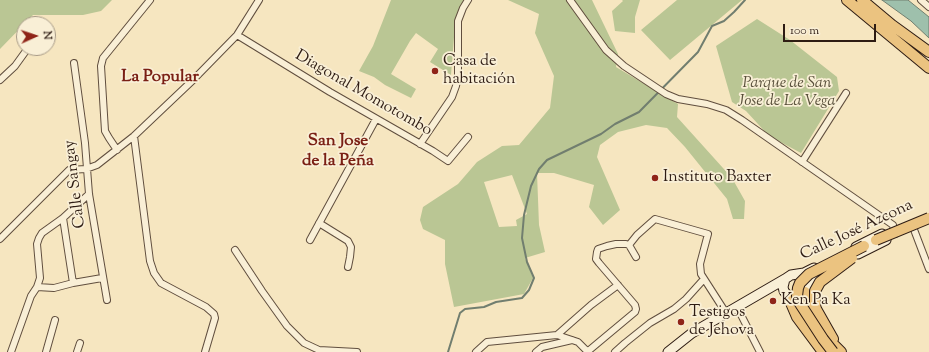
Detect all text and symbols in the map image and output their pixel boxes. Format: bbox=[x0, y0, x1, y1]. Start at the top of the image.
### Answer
north arrow bbox=[16, 16, 56, 56]
scale bar bbox=[785, 16, 878, 42]
text: 100 m bbox=[790, 22, 819, 40]
text: N bbox=[39, 31, 55, 40]
street label: Diagonal Momotombo bbox=[291, 47, 435, 141]
place label: Casa de habitación bbox=[443, 52, 515, 90]
marker: Casa de habitación bbox=[430, 66, 440, 76]
district label: La Popular bbox=[121, 68, 199, 88]
park label: Parque de San Jose de La Vega bbox=[738, 74, 836, 112]
district label: San Jose de la Peña bbox=[302, 132, 374, 172]
street label: Calle Sangay bbox=[61, 139, 91, 229]
place label: Instituto Baxter bbox=[663, 168, 771, 188]
marker: Instituto Baxter bbox=[650, 173, 660, 183]
street label: Calle José Azcona bbox=[798, 197, 916, 265]
place label: Ken Pa Ka bbox=[781, 291, 851, 311]
marker: Ken Pa Ka bbox=[768, 296, 778, 306]
place label: Testigos de Jehova bbox=[689, 303, 754, 341]
marker: Testigos de Jehova bbox=[676, 317, 686, 327]

